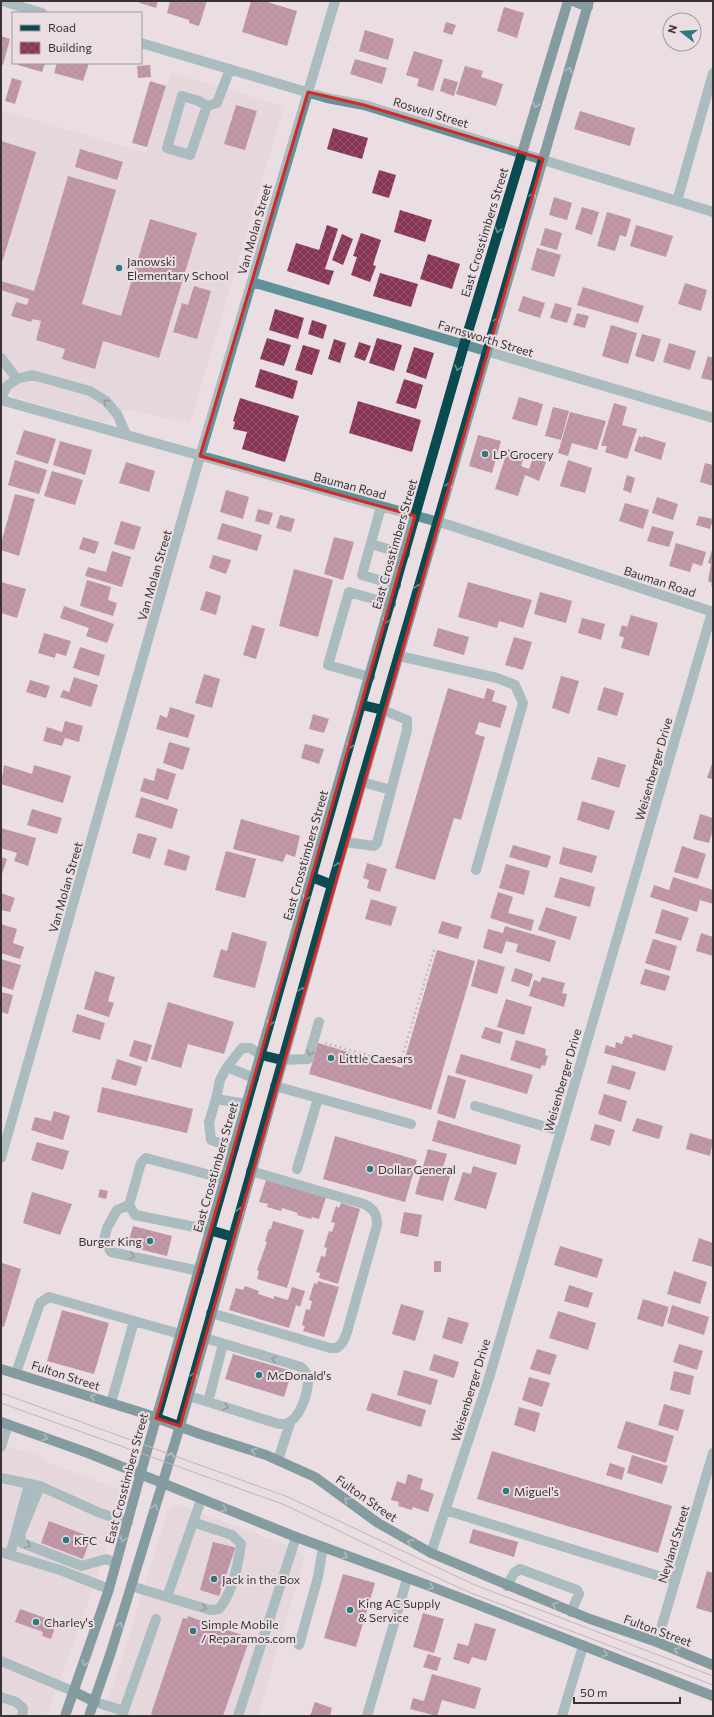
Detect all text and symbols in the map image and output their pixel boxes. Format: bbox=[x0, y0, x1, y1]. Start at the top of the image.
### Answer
legend bbox=[12, 12, 142, 64]
north arrow bbox=[662, 12, 702, 52]
text: Road bbox=[48, 20, 76, 34]
text: N bbox=[665, 23, 679, 35]
text: Building bbox=[48, 40, 92, 54]
one-way arrow bbox=[564, 67, 573, 74]
street label: Roswell Street bbox=[392, 94, 470, 130]
one-way arrow bbox=[532, 101, 541, 108]
street label: East Crosstimbers Street bbox=[458, 165, 510, 299]
street label: Van Molan Street bbox=[234, 182, 274, 276]
one-way arrow bbox=[528, 191, 537, 198]
one-way arrow bbox=[494, 226, 503, 233]
place label: Janowski Elementary School bbox=[127, 254, 229, 282]
marker: Janowski Elementary School bbox=[114, 263, 124, 273]
one-way arrow bbox=[492, 316, 501, 323]
street label: Farnsworth Street bbox=[436, 317, 536, 359]
one-way arrow bbox=[454, 364, 463, 371]
one-way arrow bbox=[103, 400, 110, 407]
place label: LP Grocery bbox=[493, 447, 554, 461]
marker: LP Grocery bbox=[480, 449, 490, 459]
street label: Bauman Road bbox=[312, 469, 388, 501]
street label: East Crosstimbers Street bbox=[369, 477, 419, 611]
one-way arrow bbox=[444, 481, 453, 488]
street label: Van Molan Street bbox=[134, 528, 174, 622]
street label: Bauman Road bbox=[622, 563, 698, 599]
one-way arrow bbox=[413, 584, 422, 591]
one-way arrow bbox=[382, 617, 391, 624]
street label: Weisenberger Drive bbox=[632, 716, 674, 822]
one-way arrow bbox=[346, 742, 355, 749]
street label: East Crosstimbers Street bbox=[280, 788, 330, 922]
street label: Van Molan Street bbox=[45, 840, 85, 934]
one-way arrow bbox=[333, 862, 342, 869]
one-way arrow bbox=[302, 894, 311, 901]
one-way arrow bbox=[297, 987, 306, 994]
one-way arrow bbox=[266, 1019, 275, 1026]
street label: Weisenberger Drive bbox=[541, 1027, 583, 1133]
one-way arrow bbox=[306, 1049, 315, 1056]
place label: Little Caesars bbox=[339, 1051, 413, 1065]
marker: Little Caesars bbox=[326, 1053, 336, 1063]
street label: East Crosstimbers Street bbox=[190, 1100, 240, 1234]
place label: Dollar General bbox=[378, 1162, 456, 1176]
marker: Dollar General bbox=[365, 1164, 375, 1174]
one-way arrow bbox=[236, 1207, 244, 1213]
place label: Burger King bbox=[78, 1234, 142, 1248]
marker: Burger King bbox=[145, 1236, 155, 1246]
one-way arrow bbox=[129, 1252, 135, 1260]
street label: Weisenberger Drive bbox=[448, 1337, 492, 1443]
one-way arrow bbox=[271, 1355, 278, 1364]
street label: Fulton Street bbox=[30, 1357, 102, 1393]
place label: McDonald's bbox=[267, 1368, 331, 1382]
marker: McDonald's bbox=[254, 1370, 264, 1380]
one-way arrow bbox=[189, 1372, 198, 1379]
one-way arrow bbox=[89, 1393, 96, 1402]
one-way arrow bbox=[222, 1402, 229, 1411]
street label: East Crosstimbers Street bbox=[102, 1411, 150, 1545]
one-way arrow bbox=[41, 1433, 48, 1441]
one-way arrow bbox=[250, 1447, 257, 1456]
one-way arrow bbox=[166, 1452, 175, 1459]
street label: Fulton Street bbox=[334, 1472, 400, 1524]
place label: Miguel's bbox=[514, 1484, 559, 1498]
marker: Miguel's bbox=[501, 1486, 511, 1496]
one-way arrow bbox=[344, 1497, 351, 1505]
street label: Neyland Street bbox=[654, 1503, 692, 1585]
one-way arrow bbox=[150, 1504, 159, 1511]
one-way arrow bbox=[221, 1504, 228, 1512]
place label: KFC bbox=[74, 1533, 97, 1547]
marker: KFC bbox=[61, 1535, 71, 1545]
one-way arrow bbox=[119, 1535, 128, 1542]
one-way arrow bbox=[24, 1540, 32, 1548]
one-way arrow bbox=[407, 1540, 414, 1547]
one-way arrow bbox=[342, 1551, 349, 1559]
place label: Jack in the Box bbox=[222, 1572, 301, 1587]
marker: Jack in the Box bbox=[209, 1574, 219, 1584]
one-way arrow bbox=[428, 1583, 435, 1591]
place label: King AC Supply & Service bbox=[358, 1596, 440, 1624]
one-way arrow bbox=[551, 1602, 559, 1610]
one-way arrow bbox=[200, 1603, 207, 1612]
marker: King AC Supply & Service bbox=[345, 1605, 355, 1615]
street label: Fulton Street bbox=[622, 1611, 694, 1649]
place label: Charley's bbox=[44, 1615, 94, 1629]
marker: Charley's bbox=[31, 1617, 41, 1627]
place label: Simple Mobile / Reparamos.com bbox=[201, 1617, 296, 1645]
one-way arrow bbox=[115, 1621, 123, 1628]
marker: Simple Mobile / Reparamos.com bbox=[188, 1626, 198, 1636]
one-way arrow bbox=[673, 1647, 681, 1655]
one-way arrow bbox=[601, 1649, 608, 1658]
one-way arrow bbox=[81, 1660, 89, 1667]
scale bar bbox=[574, 1679, 680, 1705]
text: 50 m bbox=[580, 1685, 608, 1699]

